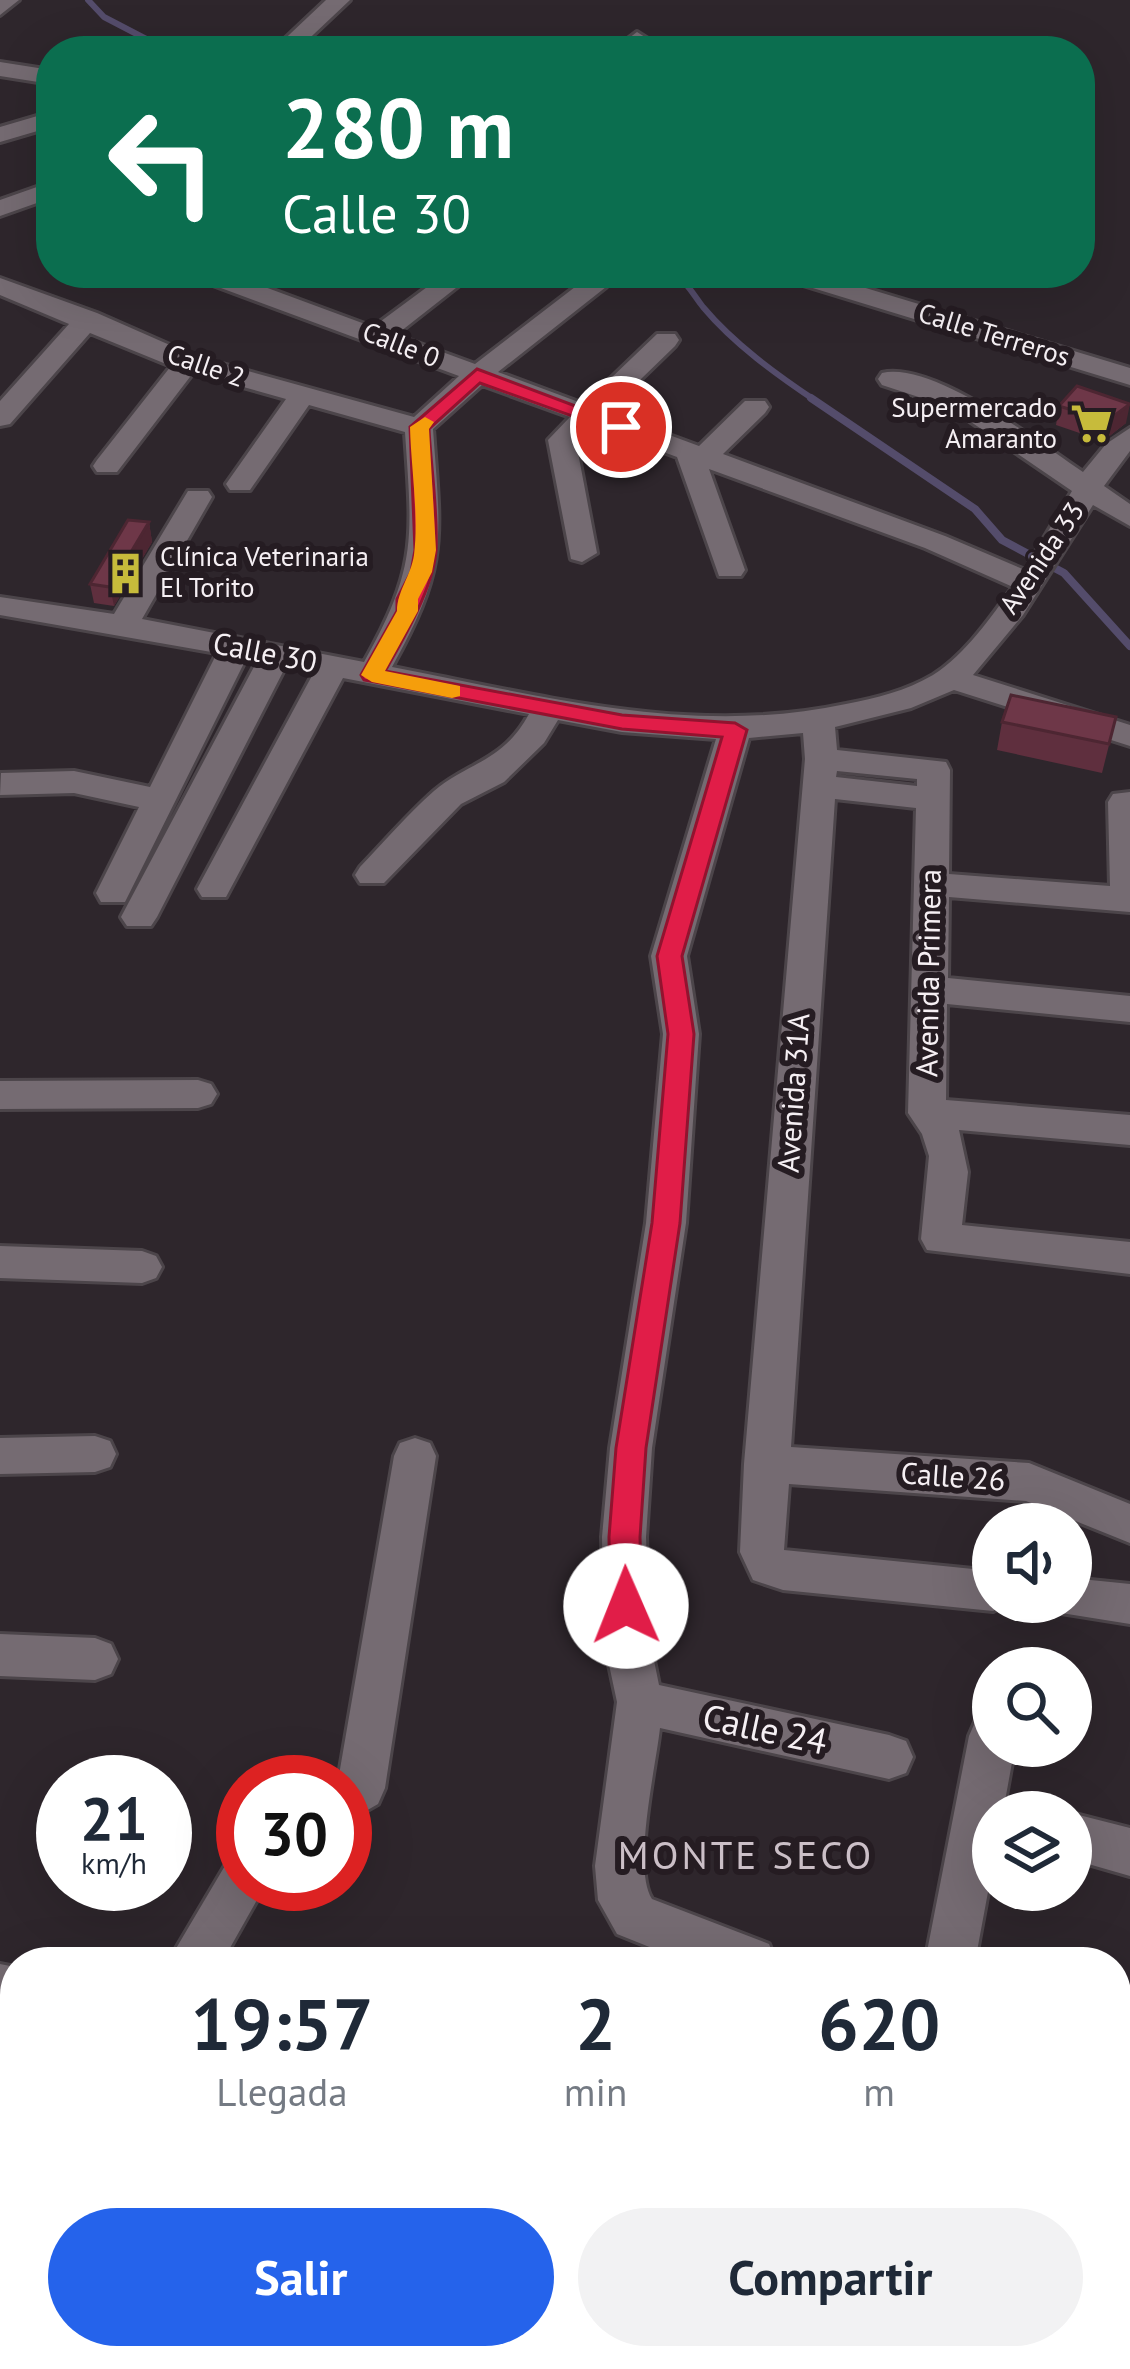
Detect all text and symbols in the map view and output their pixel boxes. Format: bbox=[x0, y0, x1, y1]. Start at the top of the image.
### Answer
text: 280 m bbox=[282, 72, 514, 181]
icon: left bbox=[84, 84, 240, 240]
text: Calle 30 bbox=[282, 178, 471, 248]
street label: Calle Terreros bbox=[914, 295, 1074, 373]
street label: Calle 0 bbox=[358, 314, 445, 374]
street label: Calle 2 bbox=[163, 336, 250, 394]
pin bbox=[570, 376, 672, 478]
place label: Supermercado Amaranto bbox=[891, 390, 1057, 455]
icon: arrive bbox=[588, 394, 654, 460]
supermarket icon: Supermercado Amaranto bbox=[1068, 401, 1114, 447]
street label: Avenida 33 bbox=[991, 495, 1091, 620]
place label: Clínica Veterinaria El Torito bbox=[160, 539, 369, 604]
building icon: Clínica Veterinaria El Torito bbox=[103, 550, 149, 596]
street label: Calle 30 bbox=[210, 622, 321, 681]
street label: Avenida Primera bbox=[906, 869, 949, 1077]
street label: Avenida 31A bbox=[767, 1011, 818, 1174]
street label: Calle 26 bbox=[899, 1452, 1007, 1499]
map controls bbox=[972, 1503, 1092, 1911]
button: sound bbox=[972, 1503, 1092, 1623]
position arrow bbox=[563, 1543, 689, 1669]
button: search bbox=[972, 1647, 1092, 1767]
street label: Calle 24 bbox=[699, 1692, 832, 1765]
speed limit sign: 30 bbox=[216, 1755, 372, 1911]
text: 21 bbox=[80, 1779, 148, 1857]
button: layers bbox=[972, 1791, 1092, 1911]
district label: MONTE SECO bbox=[618, 1829, 874, 1880]
text: km/h bbox=[81, 1843, 147, 1882]
text: 19:57 bbox=[191, 1977, 373, 2070]
text: 2 bbox=[575, 1977, 616, 2070]
text: 620 bbox=[818, 1977, 940, 2070]
text: Llegada bbox=[216, 2066, 348, 2117]
text: min bbox=[564, 2066, 627, 2117]
text: m bbox=[863, 2066, 895, 2117]
button: Salir bbox=[48, 2208, 554, 2346]
button: Compartir bbox=[578, 2208, 1083, 2346]

